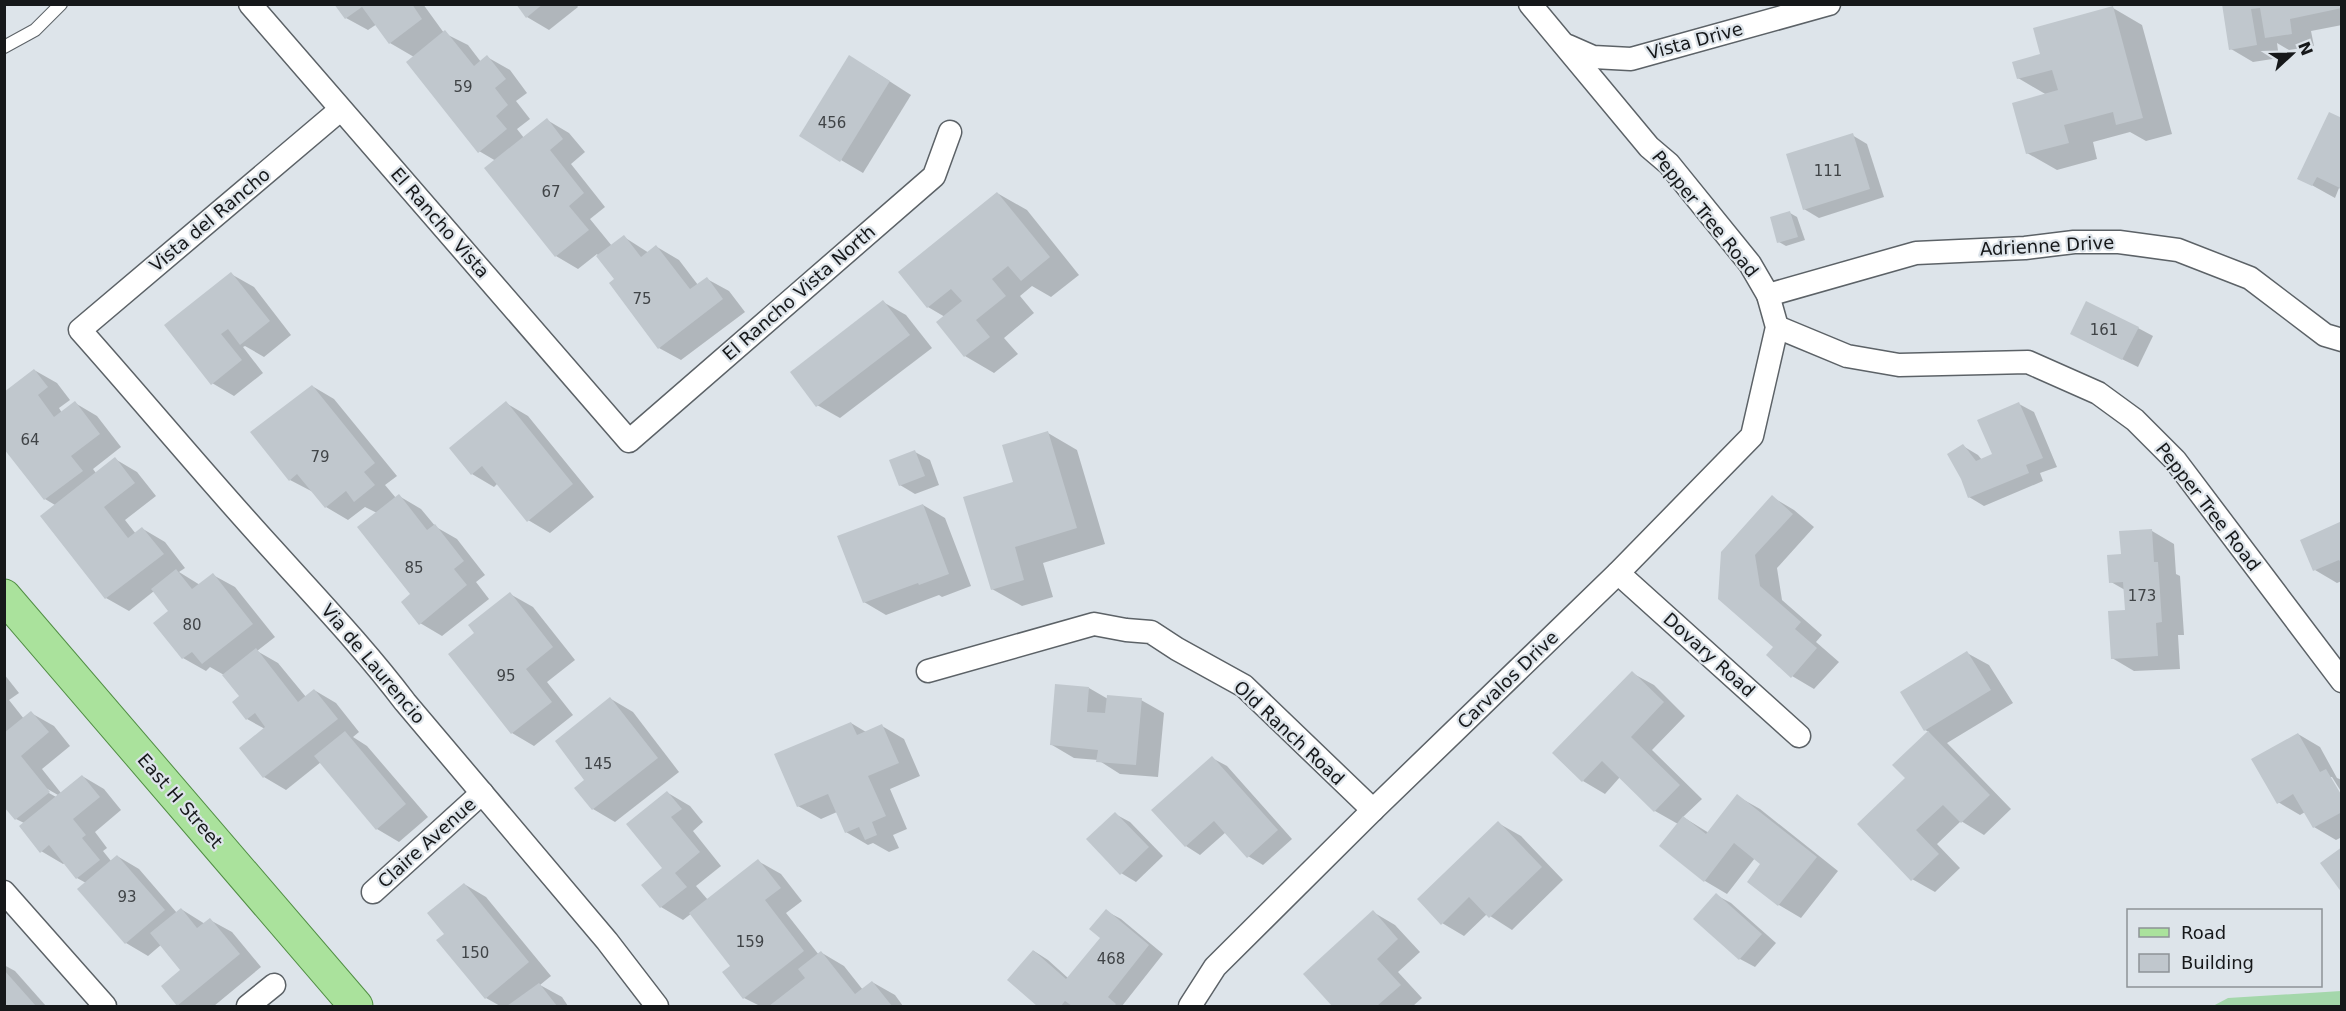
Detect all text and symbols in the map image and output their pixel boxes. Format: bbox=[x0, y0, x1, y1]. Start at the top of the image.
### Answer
street label: Vista Drive bbox=[1645, 18, 1745, 63]
north arrow bbox=[2262, 24, 2322, 84]
text: N bbox=[2294, 39, 2317, 58]
house number: 59 bbox=[453, 78, 473, 96]
house number: 456 bbox=[818, 114, 846, 132]
street label: Pepper Tree Road bbox=[1648, 146, 1763, 281]
house number: 111 bbox=[1814, 162, 1842, 180]
street label: Vista del Rancho bbox=[145, 163, 274, 276]
street label: El Rancho Vista bbox=[387, 163, 494, 282]
house number: 67 bbox=[541, 183, 561, 201]
street label: El Rancho Vista North bbox=[718, 221, 879, 365]
street label: Adrienne Drive bbox=[1979, 231, 2115, 260]
house number: 75 bbox=[632, 290, 652, 308]
house number: 161 bbox=[2090, 321, 2118, 339]
house number: 64 bbox=[20, 431, 40, 449]
street label: Pepper Tree Road bbox=[2152, 438, 2265, 575]
house number: 79 bbox=[310, 448, 330, 466]
house number: 85 bbox=[404, 559, 424, 577]
house number: 173 bbox=[2128, 587, 2156, 605]
street label: Via de Laurencio bbox=[317, 600, 430, 728]
street label: Dovary Road bbox=[1659, 608, 1759, 701]
house number: 80 bbox=[182, 616, 202, 634]
street label: Carvalos Drive bbox=[1453, 626, 1562, 733]
house number: 95 bbox=[496, 667, 516, 685]
street label: Old Ranch Road bbox=[1230, 676, 1349, 789]
street label: East H Street bbox=[134, 749, 227, 852]
house number: 145 bbox=[584, 755, 612, 773]
street label: Claire Avenue bbox=[373, 793, 480, 892]
house number: 93 bbox=[117, 888, 137, 906]
legend bbox=[2127, 909, 2322, 987]
text: Road bbox=[2181, 922, 2226, 943]
house number: 159 bbox=[736, 933, 764, 951]
house number: 150 bbox=[461, 944, 489, 962]
house number: 468 bbox=[1097, 950, 1125, 968]
text: Building bbox=[2181, 952, 2254, 973]

